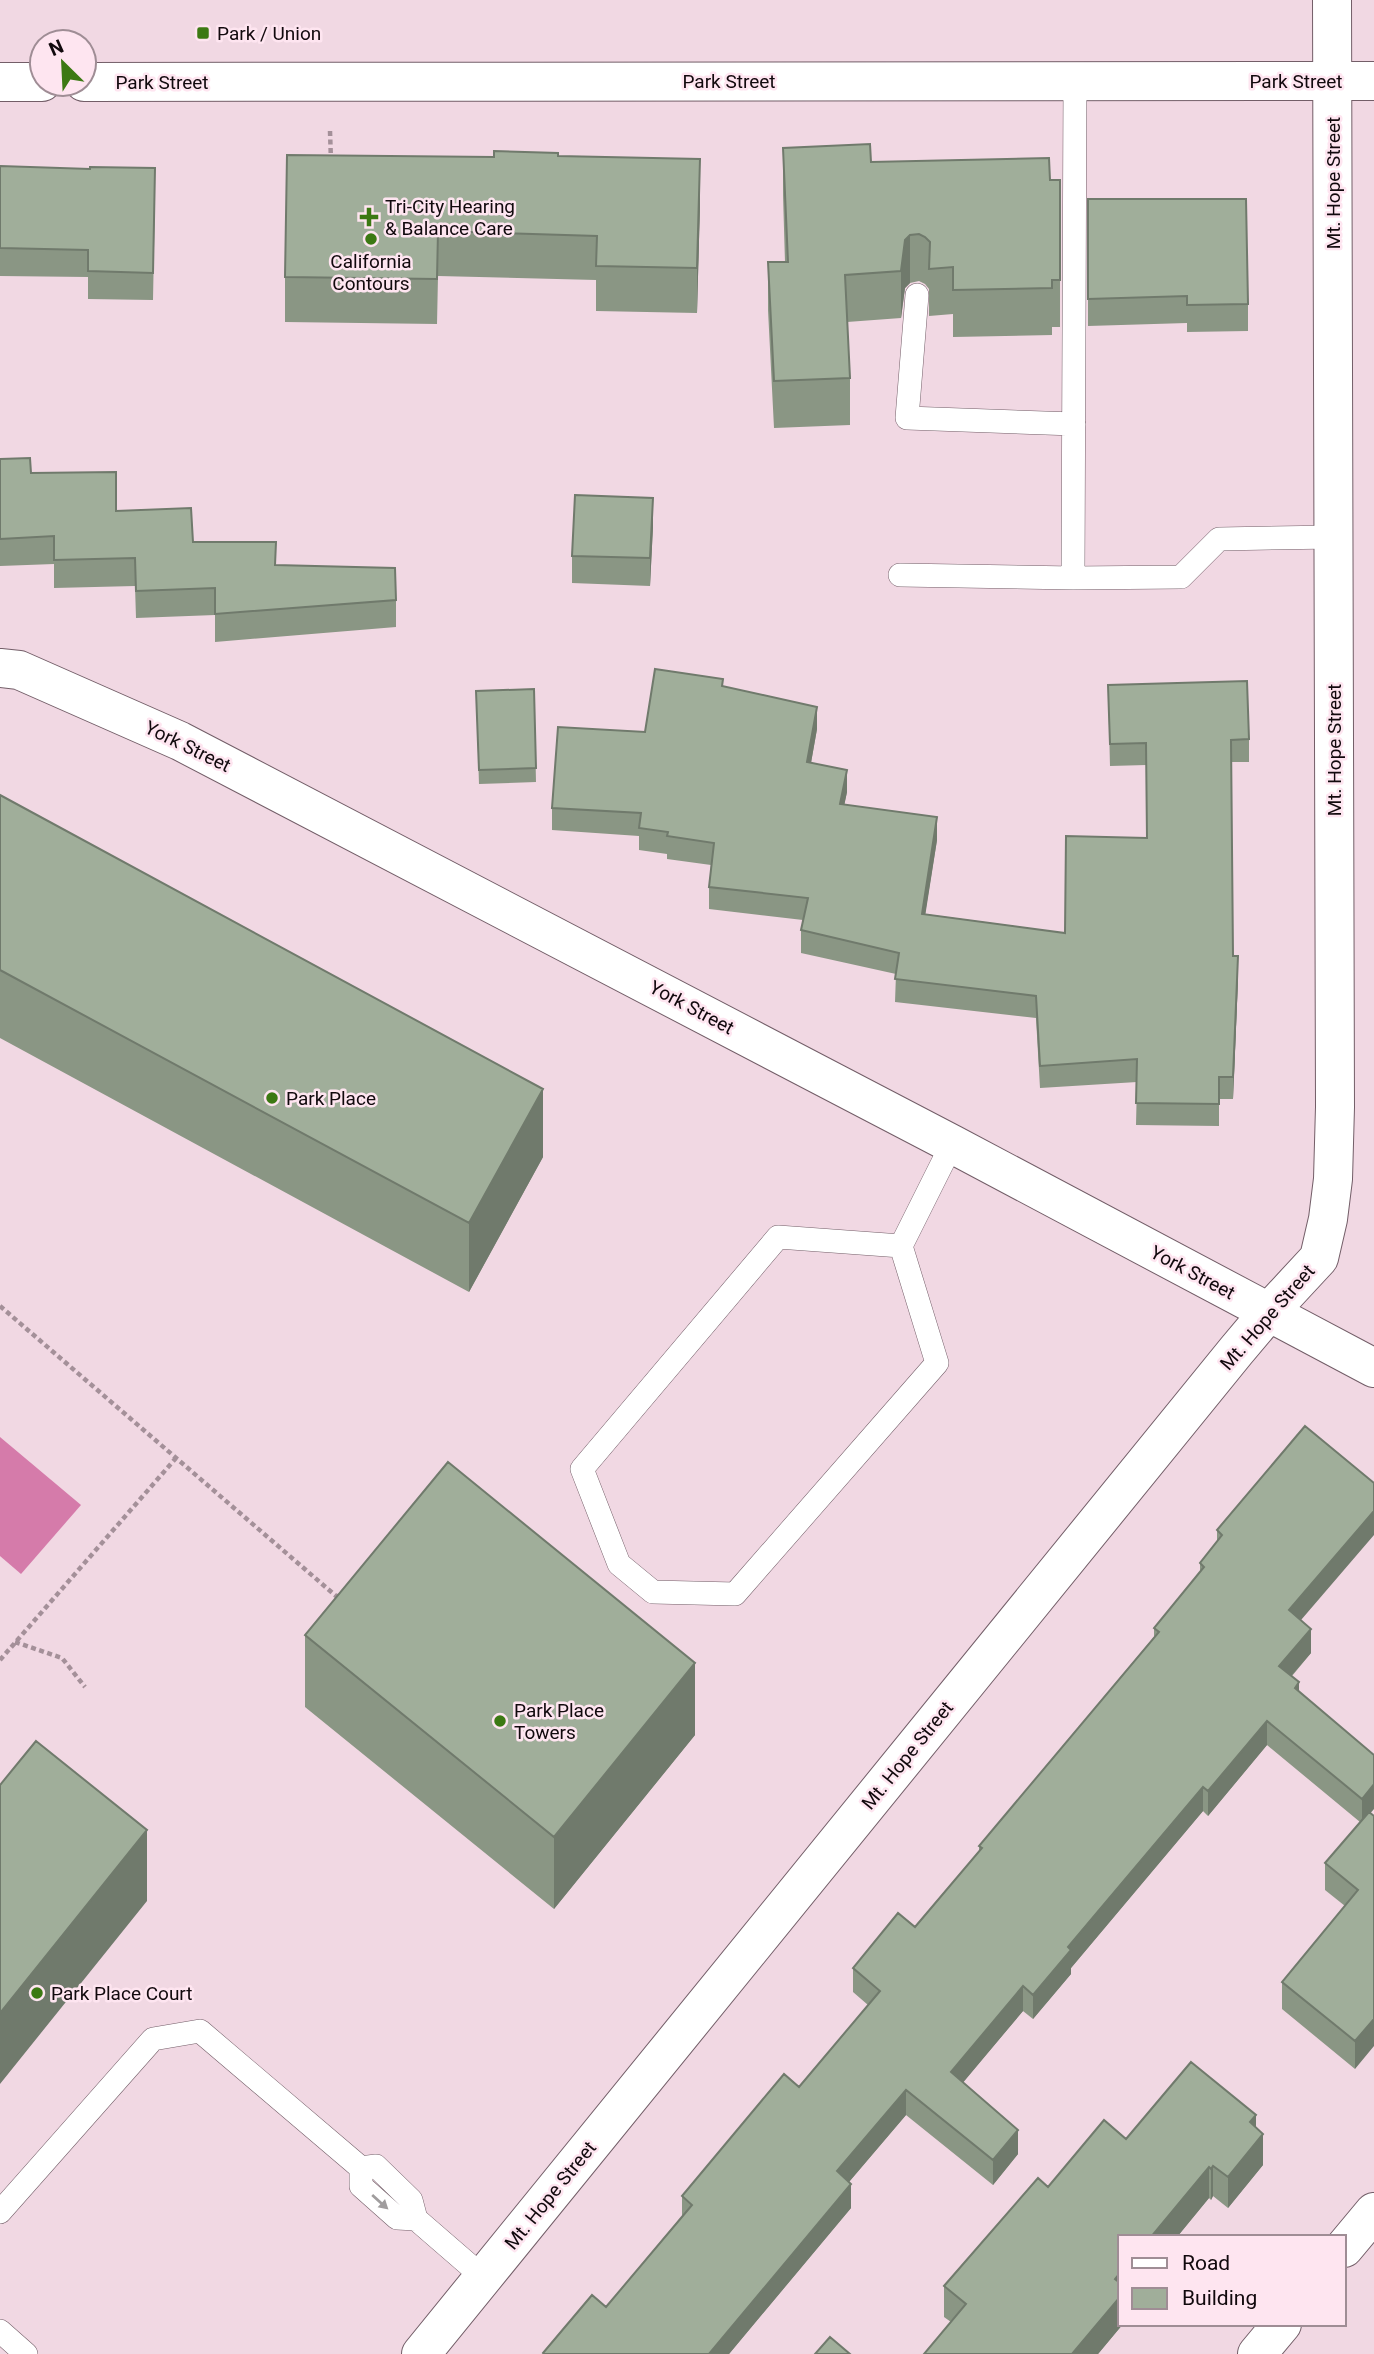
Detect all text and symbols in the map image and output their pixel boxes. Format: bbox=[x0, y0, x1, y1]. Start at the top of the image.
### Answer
place label: Park / Union bbox=[217, 22, 321, 45]
marker: Park / Union bbox=[195, 25, 211, 41]
north arrow bbox=[28, 28, 98, 98]
text: N bbox=[45, 35, 67, 61]
street label: Park Street bbox=[682, 70, 776, 93]
street label: Park Street bbox=[1249, 70, 1343, 93]
street label: Park Street bbox=[115, 71, 209, 94]
street label: Mt. Hope Street bbox=[1322, 117, 1345, 249]
place label: Tri-City Hearing & Balance Care bbox=[385, 195, 515, 240]
marker: Tri-City Hearing & Balance Care bbox=[359, 207, 379, 227]
marker: California Contours bbox=[363, 231, 379, 247]
place label: California Contours bbox=[330, 250, 412, 295]
street label: Mt. Hope Street bbox=[1323, 684, 1346, 816]
street label: York Street bbox=[141, 716, 234, 777]
street label: York Street bbox=[646, 976, 738, 1039]
place label: Park Place bbox=[286, 1087, 376, 1110]
marker: Park Place bbox=[264, 1090, 280, 1106]
street label: York Street bbox=[1147, 1241, 1239, 1304]
street label: Mt. Hope Street bbox=[1215, 1260, 1320, 1375]
street label: Mt. Hope Street bbox=[857, 1697, 958, 1814]
place label: Park Place Towers bbox=[514, 1699, 604, 1744]
marker: Park Place Towers bbox=[492, 1713, 508, 1729]
place label: Park Place Court bbox=[51, 1982, 192, 2005]
marker: Park Place Court bbox=[29, 1985, 45, 2001]
street label: Mt. Hope Street bbox=[500, 2137, 601, 2254]
one-way arrow bbox=[371, 2194, 389, 2210]
legend bbox=[1118, 2235, 1346, 2326]
text: Road bbox=[1182, 2251, 1230, 2275]
text: Building bbox=[1182, 2286, 1257, 2310]

